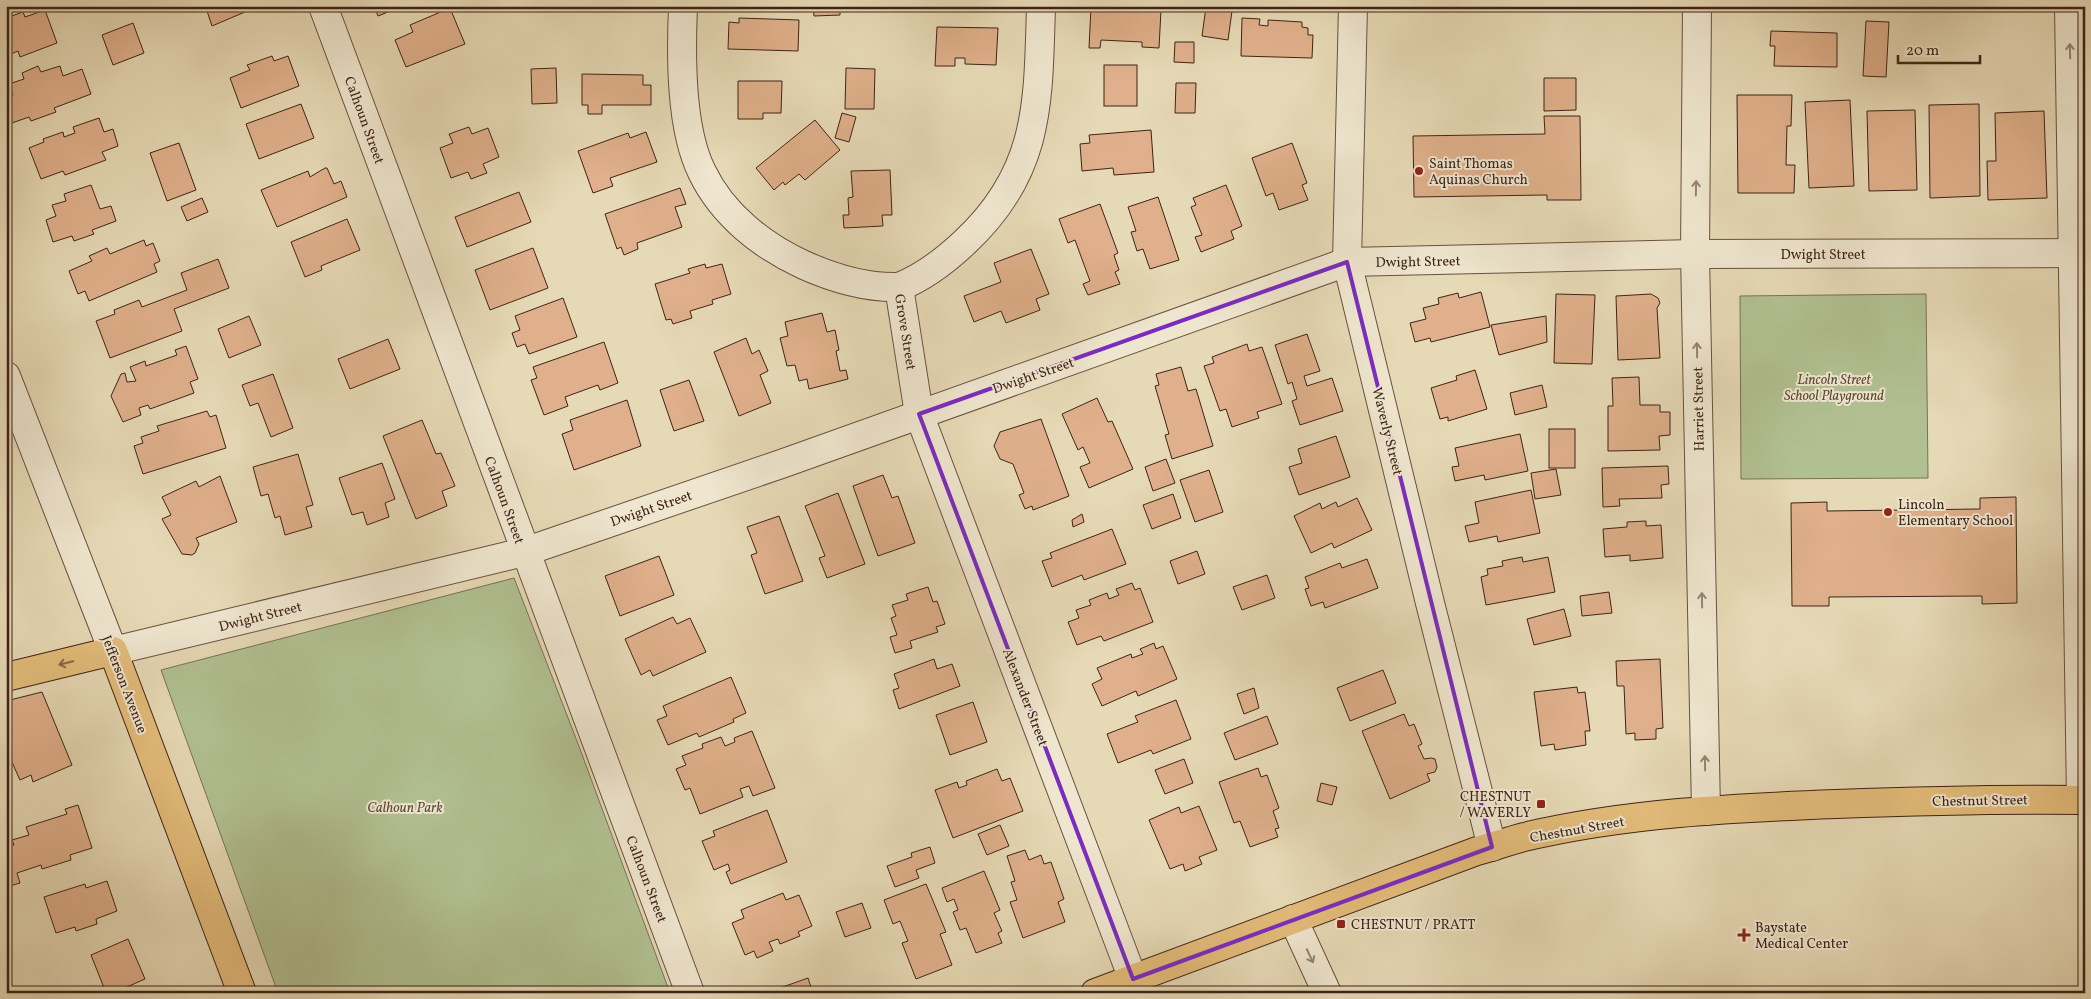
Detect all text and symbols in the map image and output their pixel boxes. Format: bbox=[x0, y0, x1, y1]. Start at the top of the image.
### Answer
scale bar bbox=[1898, 32, 1981, 64]
text: 20 m bbox=[1906, 41, 1939, 62]
one-way arrow bbox=[2065, 44, 2074, 60]
street label: Calhoun Street bbox=[339, 74, 388, 167]
place label: Saint Thomas Aquinas Church bbox=[1429, 155, 1528, 190]
marker: Saint Thomas Aquinas Church bbox=[1413, 165, 1425, 177]
one-way arrow bbox=[1691, 180, 1700, 196]
street label: Dwight Street bbox=[1780, 246, 1866, 265]
street label: Dwight Street bbox=[1375, 252, 1461, 273]
street label: Grove Street bbox=[889, 293, 920, 372]
one-way arrow bbox=[1692, 343, 1702, 359]
street label: Dwight Street bbox=[990, 354, 1077, 399]
street label: Harriet Street bbox=[1689, 366, 1710, 451]
park label: Lincoln Street School Playground bbox=[1784, 371, 1884, 406]
street label: Waverly Street bbox=[1366, 385, 1407, 478]
street label: Calhoun Street bbox=[479, 454, 528, 547]
street label: Dwight Street bbox=[608, 487, 695, 532]
place label: Lincoln Elementary School bbox=[1898, 496, 2013, 531]
marker: Lincoln Elementary School bbox=[1882, 506, 1894, 518]
one-way arrow bbox=[1697, 592, 1707, 608]
street label: Dwight Street bbox=[217, 598, 304, 637]
street label: Jefferson Avenue bbox=[96, 633, 151, 737]
street label: Alexander Street bbox=[997, 646, 1052, 749]
one-way arrow bbox=[58, 659, 74, 668]
one-way arrow bbox=[1700, 755, 1710, 771]
place label: CHESTNUT / WAVERLY bbox=[1459, 788, 1531, 823]
street label: Chestnut Street bbox=[1932, 791, 2028, 812]
marker: CHESTNUT / WAVERLY bbox=[1535, 798, 1547, 810]
park label: Calhoun Park bbox=[367, 799, 443, 818]
street label: Chestnut Street bbox=[1528, 813, 1626, 848]
street label: Calhoun Street bbox=[620, 833, 671, 926]
place label: CHESTNUT / PRATT bbox=[1351, 916, 1475, 935]
marker: CHESTNUT / PRATT bbox=[1335, 918, 1347, 930]
place label: Baystate Medical Center bbox=[1755, 919, 1848, 954]
marker: Baystate Medical Center bbox=[1737, 928, 1751, 942]
one-way arrow bbox=[1306, 948, 1315, 963]

